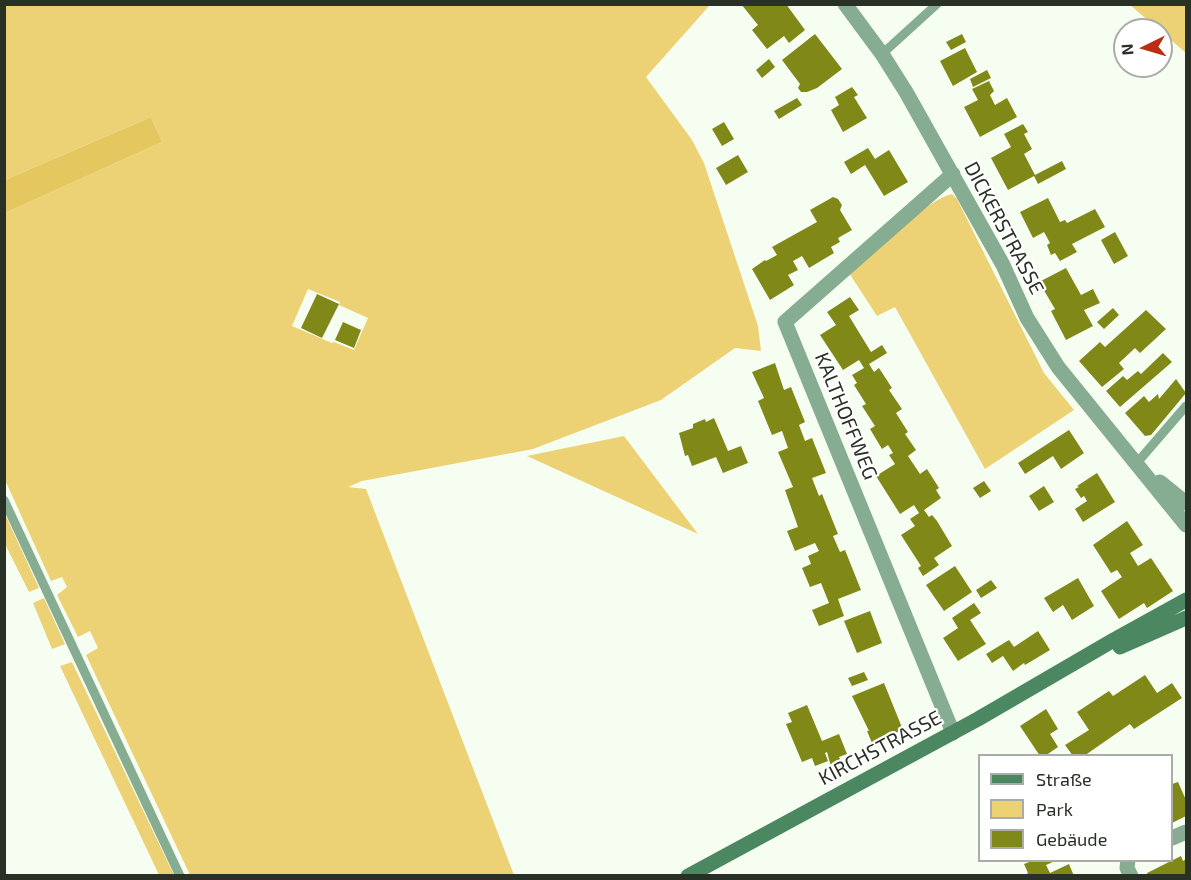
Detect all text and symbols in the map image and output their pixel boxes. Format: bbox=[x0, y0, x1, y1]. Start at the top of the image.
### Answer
north arrow bbox=[1113, 18, 1173, 78]
text: N bbox=[1117, 43, 1137, 56]
street label: DICKERSTRASSE bbox=[959, 158, 1049, 298]
street label: KALTHOFFWEG bbox=[810, 349, 882, 483]
street label: KIRCHSTRASSE bbox=[815, 706, 945, 790]
legend bbox=[978, 754, 1173, 862]
text: Straße bbox=[1036, 768, 1092, 790]
text: Park bbox=[1036, 798, 1073, 820]
text: Gebäude bbox=[1036, 828, 1107, 850]

